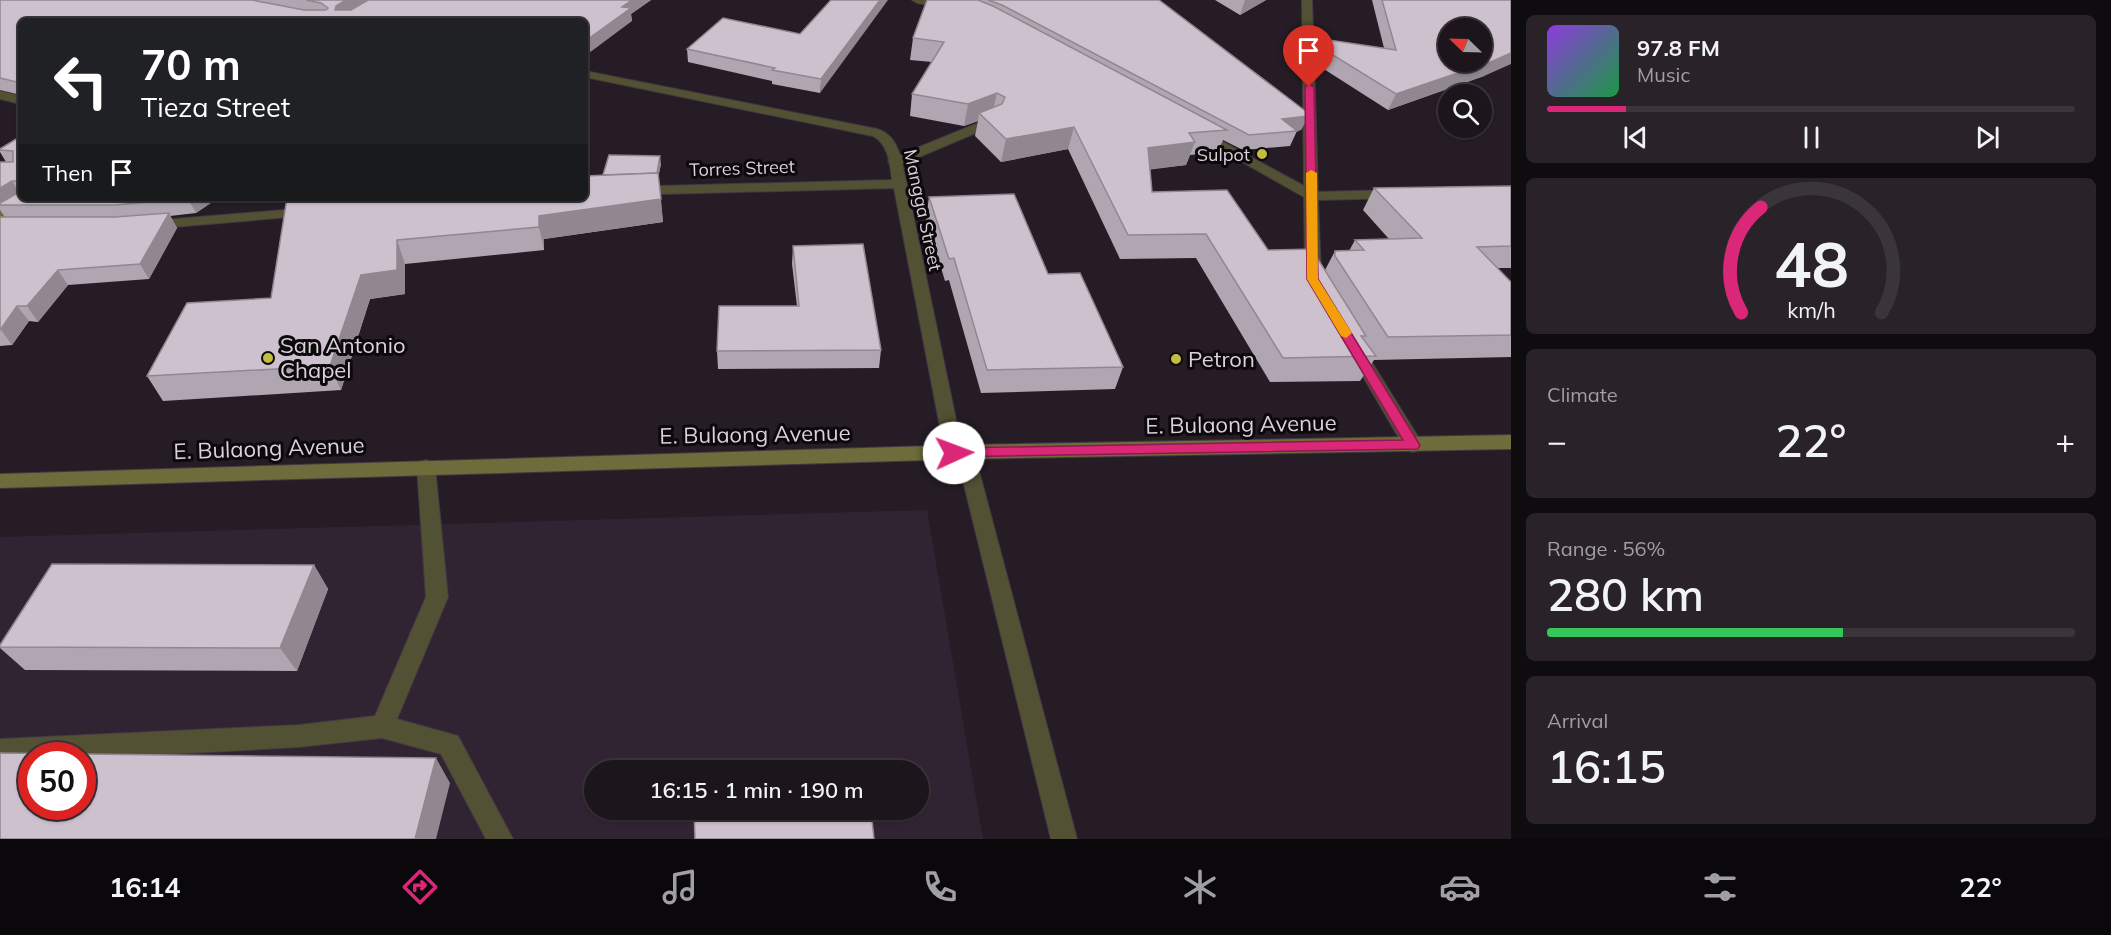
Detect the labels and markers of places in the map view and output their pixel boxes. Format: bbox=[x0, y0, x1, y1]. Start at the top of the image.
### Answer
pin bbox=[1283, 25, 1334, 87]
place label: Sulpot bbox=[1197, 143, 1250, 166]
marker: Sulpot bbox=[1255, 147, 1269, 161]
place label: San Antonio Chapel bbox=[280, 331, 405, 384]
place label: Petron bbox=[1188, 345, 1255, 373]
marker: San Antonio Chapel bbox=[261, 351, 275, 365]
marker: Petron bbox=[1169, 352, 1183, 366]

